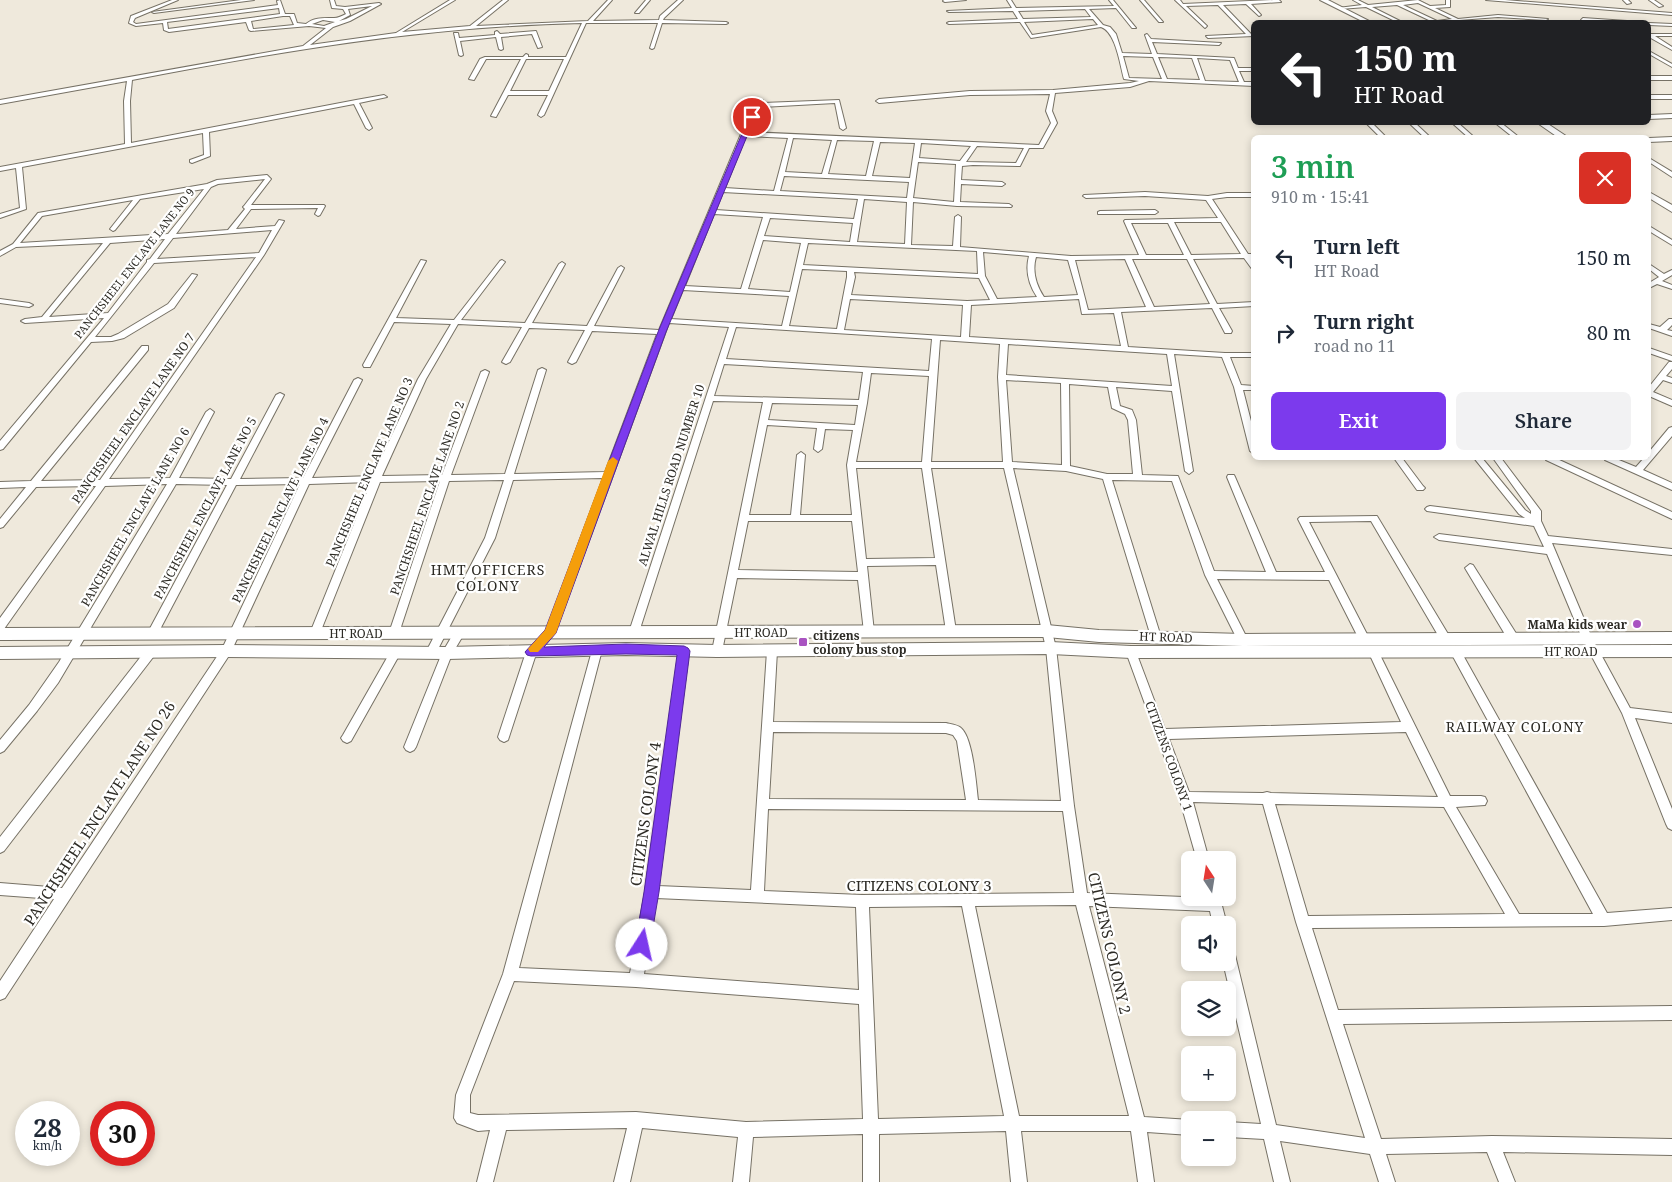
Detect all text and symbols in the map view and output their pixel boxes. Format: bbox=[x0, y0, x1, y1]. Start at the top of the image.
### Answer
text: 150 m bbox=[1354, 34, 1457, 81]
icon: left bbox=[1271, 40, 1336, 105]
text: HT Road bbox=[1354, 79, 1444, 109]
pin bbox=[731, 96, 773, 138]
icon: arrive bbox=[738, 103, 766, 131]
text: 3 min bbox=[1271, 146, 1355, 187]
button: close bbox=[1579, 152, 1631, 204]
street label: PANCHSHEEL ENCLAVE LANE NO 9 bbox=[71, 185, 197, 341]
text: 910 m · 15:41 bbox=[1271, 186, 1370, 208]
text: Turn left bbox=[1314, 234, 1400, 260]
icon: left bbox=[1271, 244, 1299, 272]
text: 150 m bbox=[1576, 245, 1631, 271]
text: HT Road bbox=[1314, 260, 1379, 282]
text: Turn right bbox=[1314, 309, 1414, 335]
icon: right bbox=[1271, 319, 1299, 347]
text: 80 m bbox=[1587, 320, 1631, 346]
street label: PANCHSHEEL ENCLAVE LANE NO 7 bbox=[68, 329, 199, 506]
text: road no 11 bbox=[1314, 335, 1395, 357]
street label: PANCHSHEEL ENCLAVE LANE NO 3 bbox=[321, 375, 417, 569]
street label: ALWAL HILLS ROAD NUMBER 10 bbox=[634, 382, 709, 568]
button: Exit bbox=[1271, 392, 1446, 450]
button: Share bbox=[1456, 392, 1631, 450]
street label: PANCHSHEEL ENCLAVE LANE NO 2 bbox=[386, 399, 468, 597]
street label: PANCHSHEEL ENCLAVE LANE NO 5 bbox=[150, 414, 260, 602]
street label: PANCHSHEEL ENCLAVE LANE NO 4 bbox=[228, 414, 332, 605]
street label: PANCHSHEEL ENCLAVE LANE NO 6 bbox=[77, 424, 194, 610]
district label: HMT OFFICERS COLONY bbox=[431, 560, 545, 595]
place label: MaMa kids wear bbox=[1527, 616, 1628, 633]
marker: MaMa kids wear bbox=[1631, 618, 1643, 630]
street label: HT ROAD bbox=[734, 624, 788, 641]
street label: HT ROAD bbox=[329, 625, 383, 642]
place label: citizens colony bus stop bbox=[813, 627, 907, 658]
street label: HT ROAD bbox=[1139, 628, 1193, 646]
marker: citizens colony bus stop bbox=[797, 636, 809, 648]
street label: HT ROAD bbox=[1544, 643, 1598, 660]
street label: PANCHSHEEL ENCLAVE LANE NO 26 bbox=[19, 697, 179, 929]
street label: CITIZENS COLONY 1 bbox=[1141, 699, 1197, 813]
district label: RAILWAY COLONY bbox=[1446, 717, 1584, 736]
street label: CITIZENS COLONY 4 bbox=[625, 740, 665, 887]
north arrow bbox=[1181, 851, 1236, 906]
map controls bbox=[1181, 851, 1236, 1166]
street label: CITIZENS COLONY 2 bbox=[1084, 870, 1136, 1016]
street label: CITIZENS COLONY 3 bbox=[846, 875, 992, 895]
button: sound bbox=[1181, 916, 1236, 971]
position arrow bbox=[615, 918, 667, 970]
button: layers bbox=[1181, 981, 1236, 1036]
button: + bbox=[1181, 1046, 1236, 1101]
speed limit sign: 30 bbox=[90, 1101, 155, 1166]
text: 28 bbox=[33, 1110, 62, 1144]
button: − bbox=[1181, 1111, 1236, 1166]
text: km/h bbox=[33, 1137, 62, 1154]

